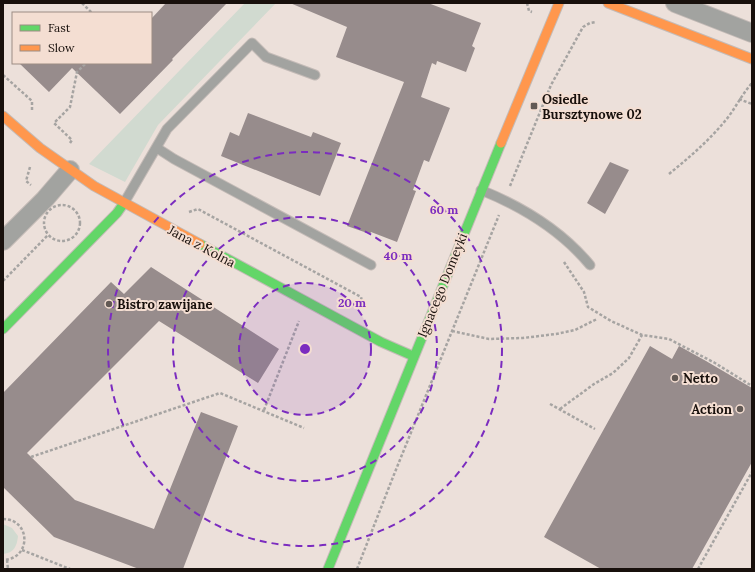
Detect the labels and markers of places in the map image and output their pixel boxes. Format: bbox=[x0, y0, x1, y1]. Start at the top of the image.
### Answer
place label: Osiedle Bursztynowe 02 bbox=[542, 91, 642, 123]
marker: Osiedle Bursztynowe 02 bbox=[529, 101, 539, 111]
place label: Bistro zawijane bbox=[117, 296, 212, 313]
marker: Bistro zawijane bbox=[104, 299, 114, 309]
centre of rings bbox=[298, 342, 312, 356]
place label: Netto bbox=[683, 370, 718, 387]
marker: Netto bbox=[670, 373, 680, 383]
place label: Action bbox=[691, 401, 733, 418]
marker: Action bbox=[735, 404, 745, 414]

